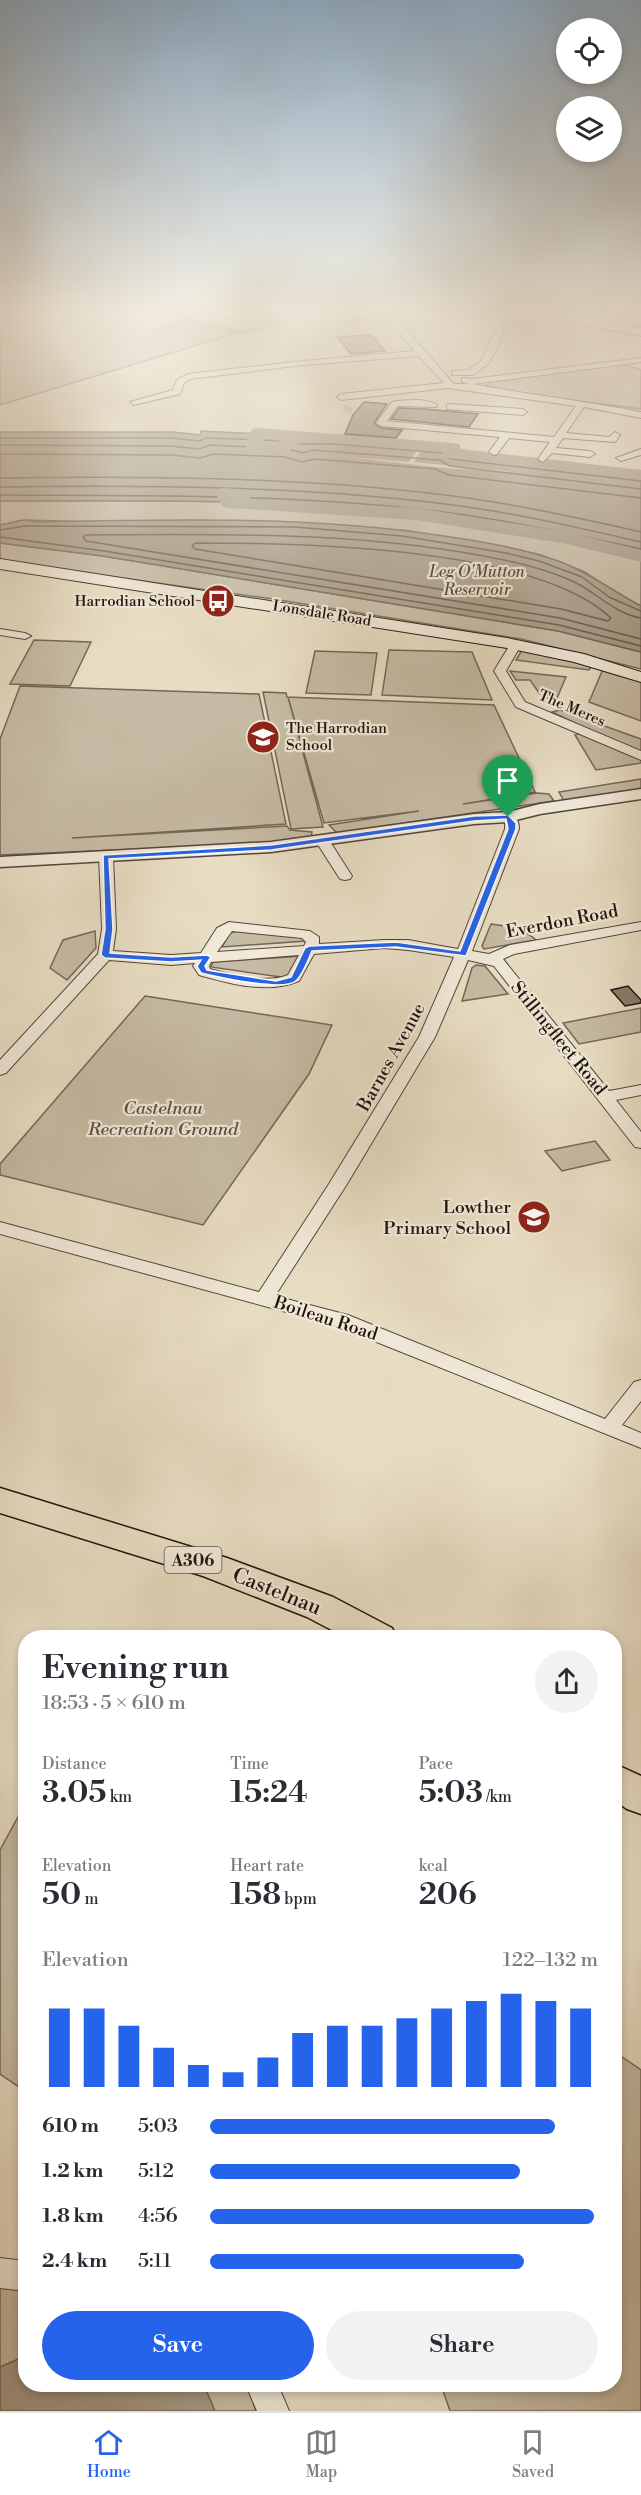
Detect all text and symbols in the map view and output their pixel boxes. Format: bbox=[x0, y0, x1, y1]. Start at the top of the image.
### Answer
map controls bbox=[556, 18, 622, 162]
button: locate bbox=[556, 18, 622, 84]
button: layers bbox=[556, 96, 622, 162]
water label: Leg O'Mutton Reservoir bbox=[428, 562, 526, 600]
bus stop icon: Harrodian School bbox=[200, 583, 236, 619]
place label: Harrodian School bbox=[74, 592, 196, 611]
street label: Lonsdale Road bbox=[271, 596, 373, 631]
street label: The Meres bbox=[535, 686, 608, 731]
school or university icon: The Harrodian School bbox=[245, 719, 281, 755]
place label: The Harrodian School bbox=[286, 719, 387, 755]
pin bbox=[482, 755, 533, 817]
icon: arrive bbox=[491, 764, 524, 797]
street label: Everdon Road bbox=[504, 899, 621, 944]
street label: Stillingfleet Road bbox=[506, 977, 612, 1101]
street label: Barnes Avenue bbox=[352, 999, 431, 1116]
park label: Castelnau Recreation Ground bbox=[87, 1097, 239, 1141]
place label: Lowther Primary School bbox=[383, 1196, 512, 1240]
school or university icon: Lowther Primary School bbox=[516, 1199, 552, 1235]
street label: Boileau Road bbox=[270, 1291, 381, 1346]
road number: A306 bbox=[164, 1547, 222, 1573]
street label: Castelnau bbox=[228, 1562, 325, 1622]
text: Evening run bbox=[42, 1648, 229, 1689]
button: share bbox=[535, 1650, 598, 1713]
text: 18:53 · 5 × 610 m bbox=[42, 1691, 186, 1716]
text: Distance bbox=[42, 1754, 107, 1774]
text: Time bbox=[230, 1754, 269, 1774]
text: Pace bbox=[419, 1754, 453, 1774]
text: 3.05 bbox=[42, 1774, 106, 1812]
text: 15:24 bbox=[230, 1774, 308, 1812]
text: 5:03 bbox=[419, 1774, 483, 1812]
text: km bbox=[106, 1787, 132, 1807]
text: /km bbox=[483, 1787, 512, 1807]
text: Elevation bbox=[42, 1856, 111, 1876]
text: Heart rate bbox=[230, 1856, 304, 1876]
text: kcal bbox=[419, 1856, 448, 1876]
text: 50 bbox=[42, 1876, 81, 1914]
text: 158 bbox=[230, 1876, 281, 1914]
text: 206 bbox=[419, 1876, 477, 1914]
text: m bbox=[81, 1889, 98, 1909]
text: bpm bbox=[281, 1889, 317, 1909]
text: Elevation bbox=[42, 1948, 129, 1973]
text: 122–132 m bbox=[503, 1948, 598, 1973]
text: 610 m bbox=[42, 2114, 99, 2139]
text: 5:03 bbox=[138, 2114, 178, 2139]
text: 1.2 km bbox=[42, 2159, 104, 2184]
text: 5:12 bbox=[138, 2159, 174, 2184]
text: 1.8 km bbox=[42, 2204, 104, 2229]
text: 4:56 bbox=[138, 2204, 178, 2229]
text: 2.4 km bbox=[42, 2249, 107, 2274]
text: 5:11 bbox=[138, 2249, 171, 2274]
button: Save bbox=[42, 2311, 314, 2380]
button: Share bbox=[326, 2311, 598, 2380]
tab: Home bbox=[87, 2426, 131, 2482]
tab: Map bbox=[305, 2426, 338, 2482]
tab: Saved bbox=[512, 2426, 554, 2482]

